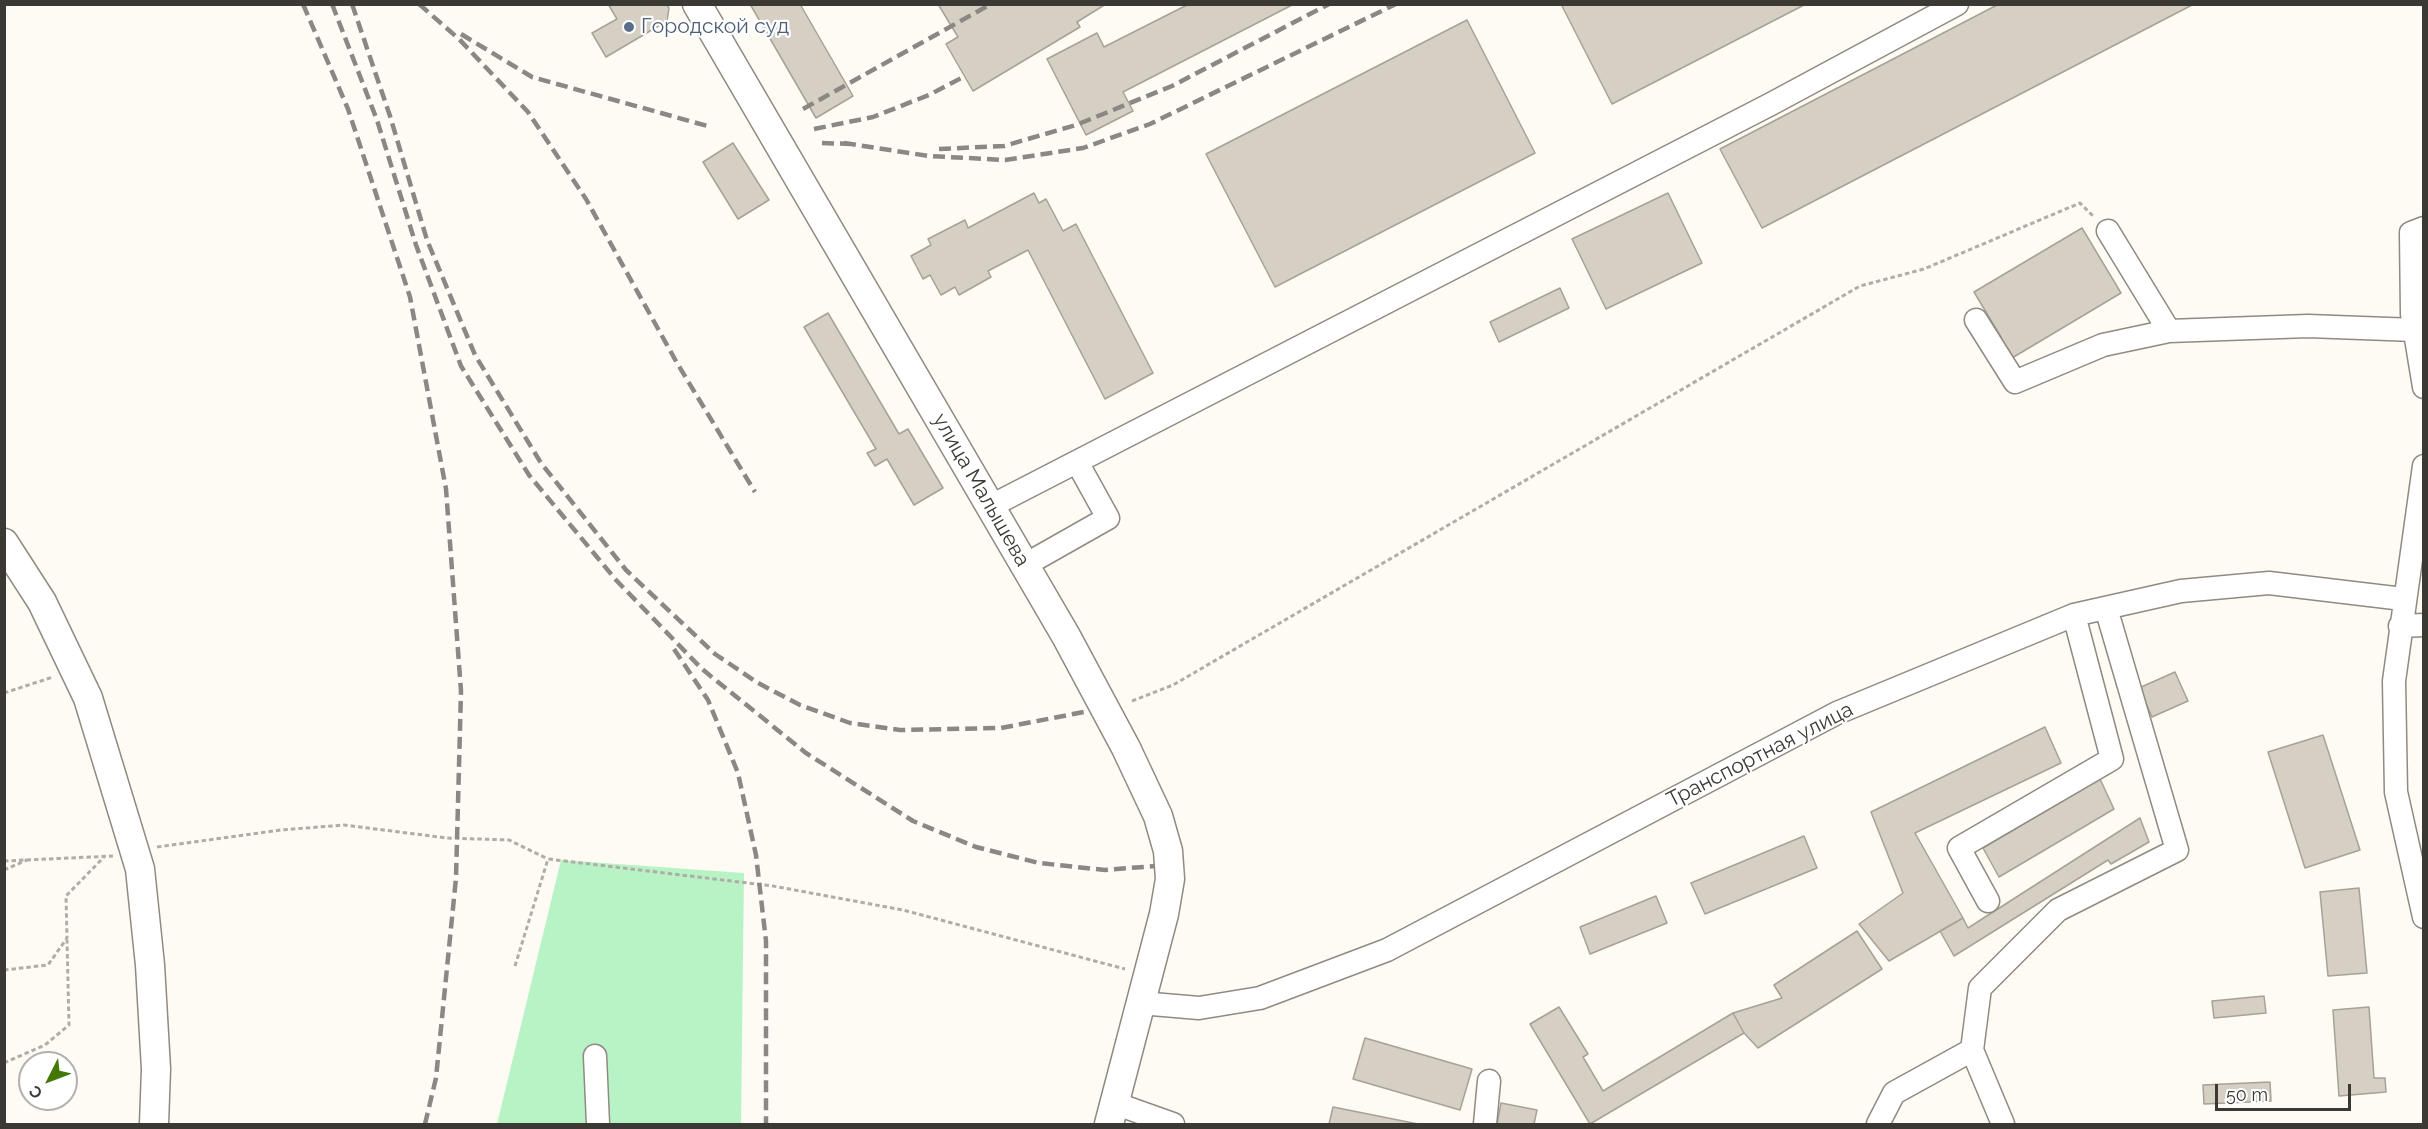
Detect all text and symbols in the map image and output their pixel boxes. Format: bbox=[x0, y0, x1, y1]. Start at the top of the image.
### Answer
place label: Городской суд bbox=[641, 14, 789, 40]
marker: Городской суд bbox=[622, 20, 636, 34]
street label: улица Малышева bbox=[927, 409, 1035, 571]
street label: Транспортная улица bbox=[1663, 697, 1857, 813]
north arrow bbox=[18, 1051, 78, 1111]
scale bar bbox=[2218, 1072, 2354, 1110]
text: С bbox=[25, 1082, 46, 1102]
text: 50 m bbox=[2226, 1084, 2268, 1105]

